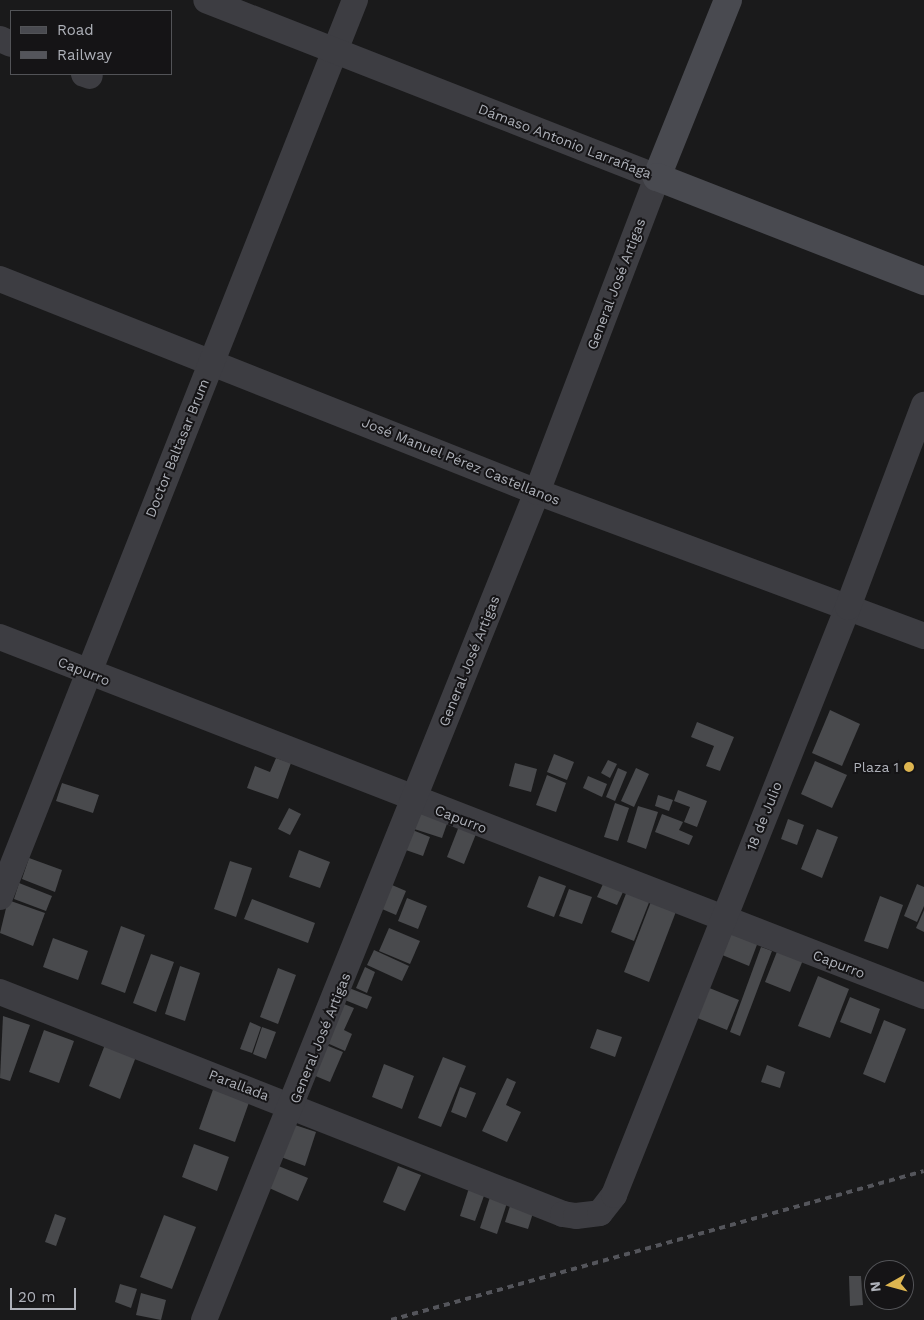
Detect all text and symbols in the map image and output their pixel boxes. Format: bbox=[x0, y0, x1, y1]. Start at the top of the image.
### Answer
legend bbox=[10, 10, 172, 75]
text: Road bbox=[57, 21, 94, 39]
text: Railway bbox=[57, 46, 112, 64]
street label: Dámaso Antonio Larrañaga bbox=[476, 100, 654, 182]
street label: General José Artigas bbox=[583, 215, 649, 353]
street label: Doctor Baltasar Brum bbox=[141, 376, 213, 520]
street label: José Manuel Pérez Castellanos bbox=[359, 413, 563, 509]
street label: General José Artigas bbox=[435, 593, 503, 729]
street label: Capurro bbox=[56, 653, 112, 689]
place label: Plaza 1 bbox=[853, 759, 899, 775]
marker: Plaza 1 bbox=[903, 761, 915, 773]
street label: 18 de Julio bbox=[742, 779, 786, 853]
street label: Capurro bbox=[433, 801, 489, 837]
street label: Capurro bbox=[811, 946, 867, 982]
street label: General José Artigas bbox=[286, 970, 354, 1106]
street label: Parallada bbox=[207, 1066, 271, 1104]
north arrow bbox=[864, 1260, 914, 1310]
scale bar bbox=[12, 1278, 79, 1310]
text: N bbox=[867, 1281, 884, 1293]
text: 20 m bbox=[18, 1288, 56, 1306]

